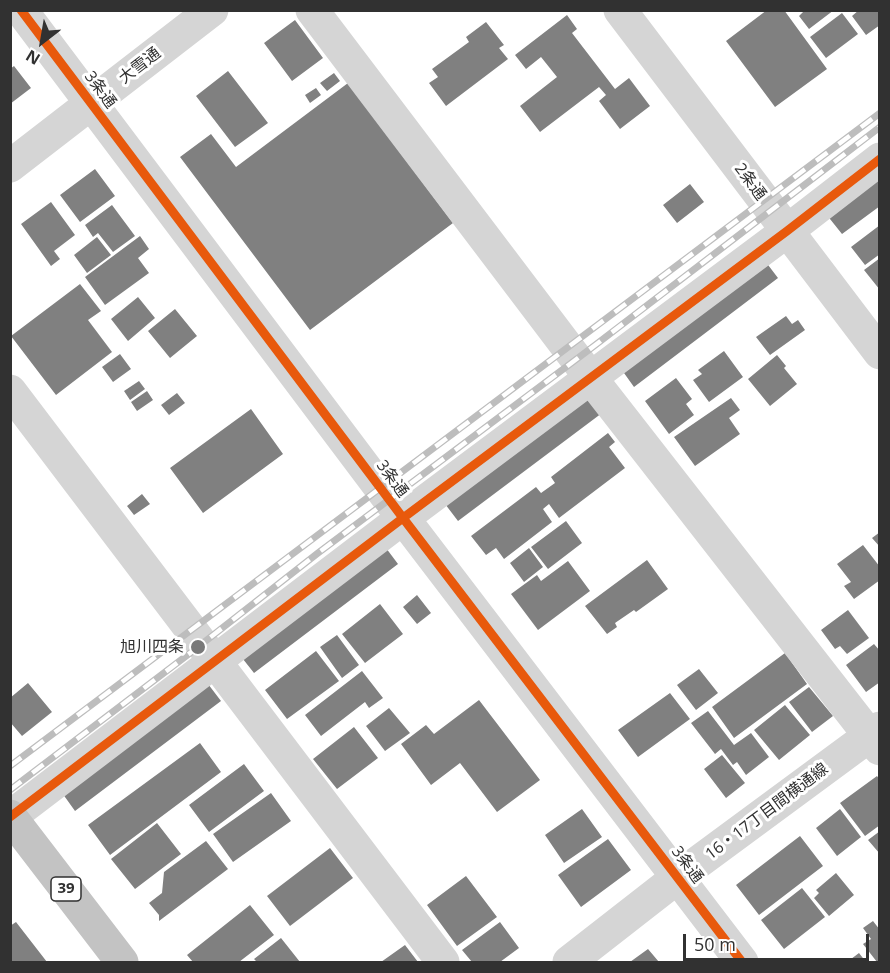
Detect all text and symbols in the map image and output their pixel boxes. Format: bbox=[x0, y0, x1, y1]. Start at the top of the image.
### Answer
north arrow bbox=[12, 12, 72, 72]
street label: 大雪通 bbox=[115, 44, 165, 88]
text: N bbox=[21, 45, 44, 70]
street label: 3条通 bbox=[80, 68, 120, 112]
street label: 2条通 bbox=[730, 160, 770, 204]
street label: 3条通 bbox=[372, 457, 412, 501]
place label: 旭川四条 bbox=[120, 637, 184, 657]
marker: 旭川四条 bbox=[189, 638, 207, 656]
street label: 16・17丁目間横通線 bbox=[702, 760, 832, 864]
street label: 3条通 bbox=[667, 843, 707, 887]
road number: 39 bbox=[51, 877, 81, 901]
scale bar bbox=[686, 922, 872, 960]
text: 50 m bbox=[694, 932, 736, 956]

